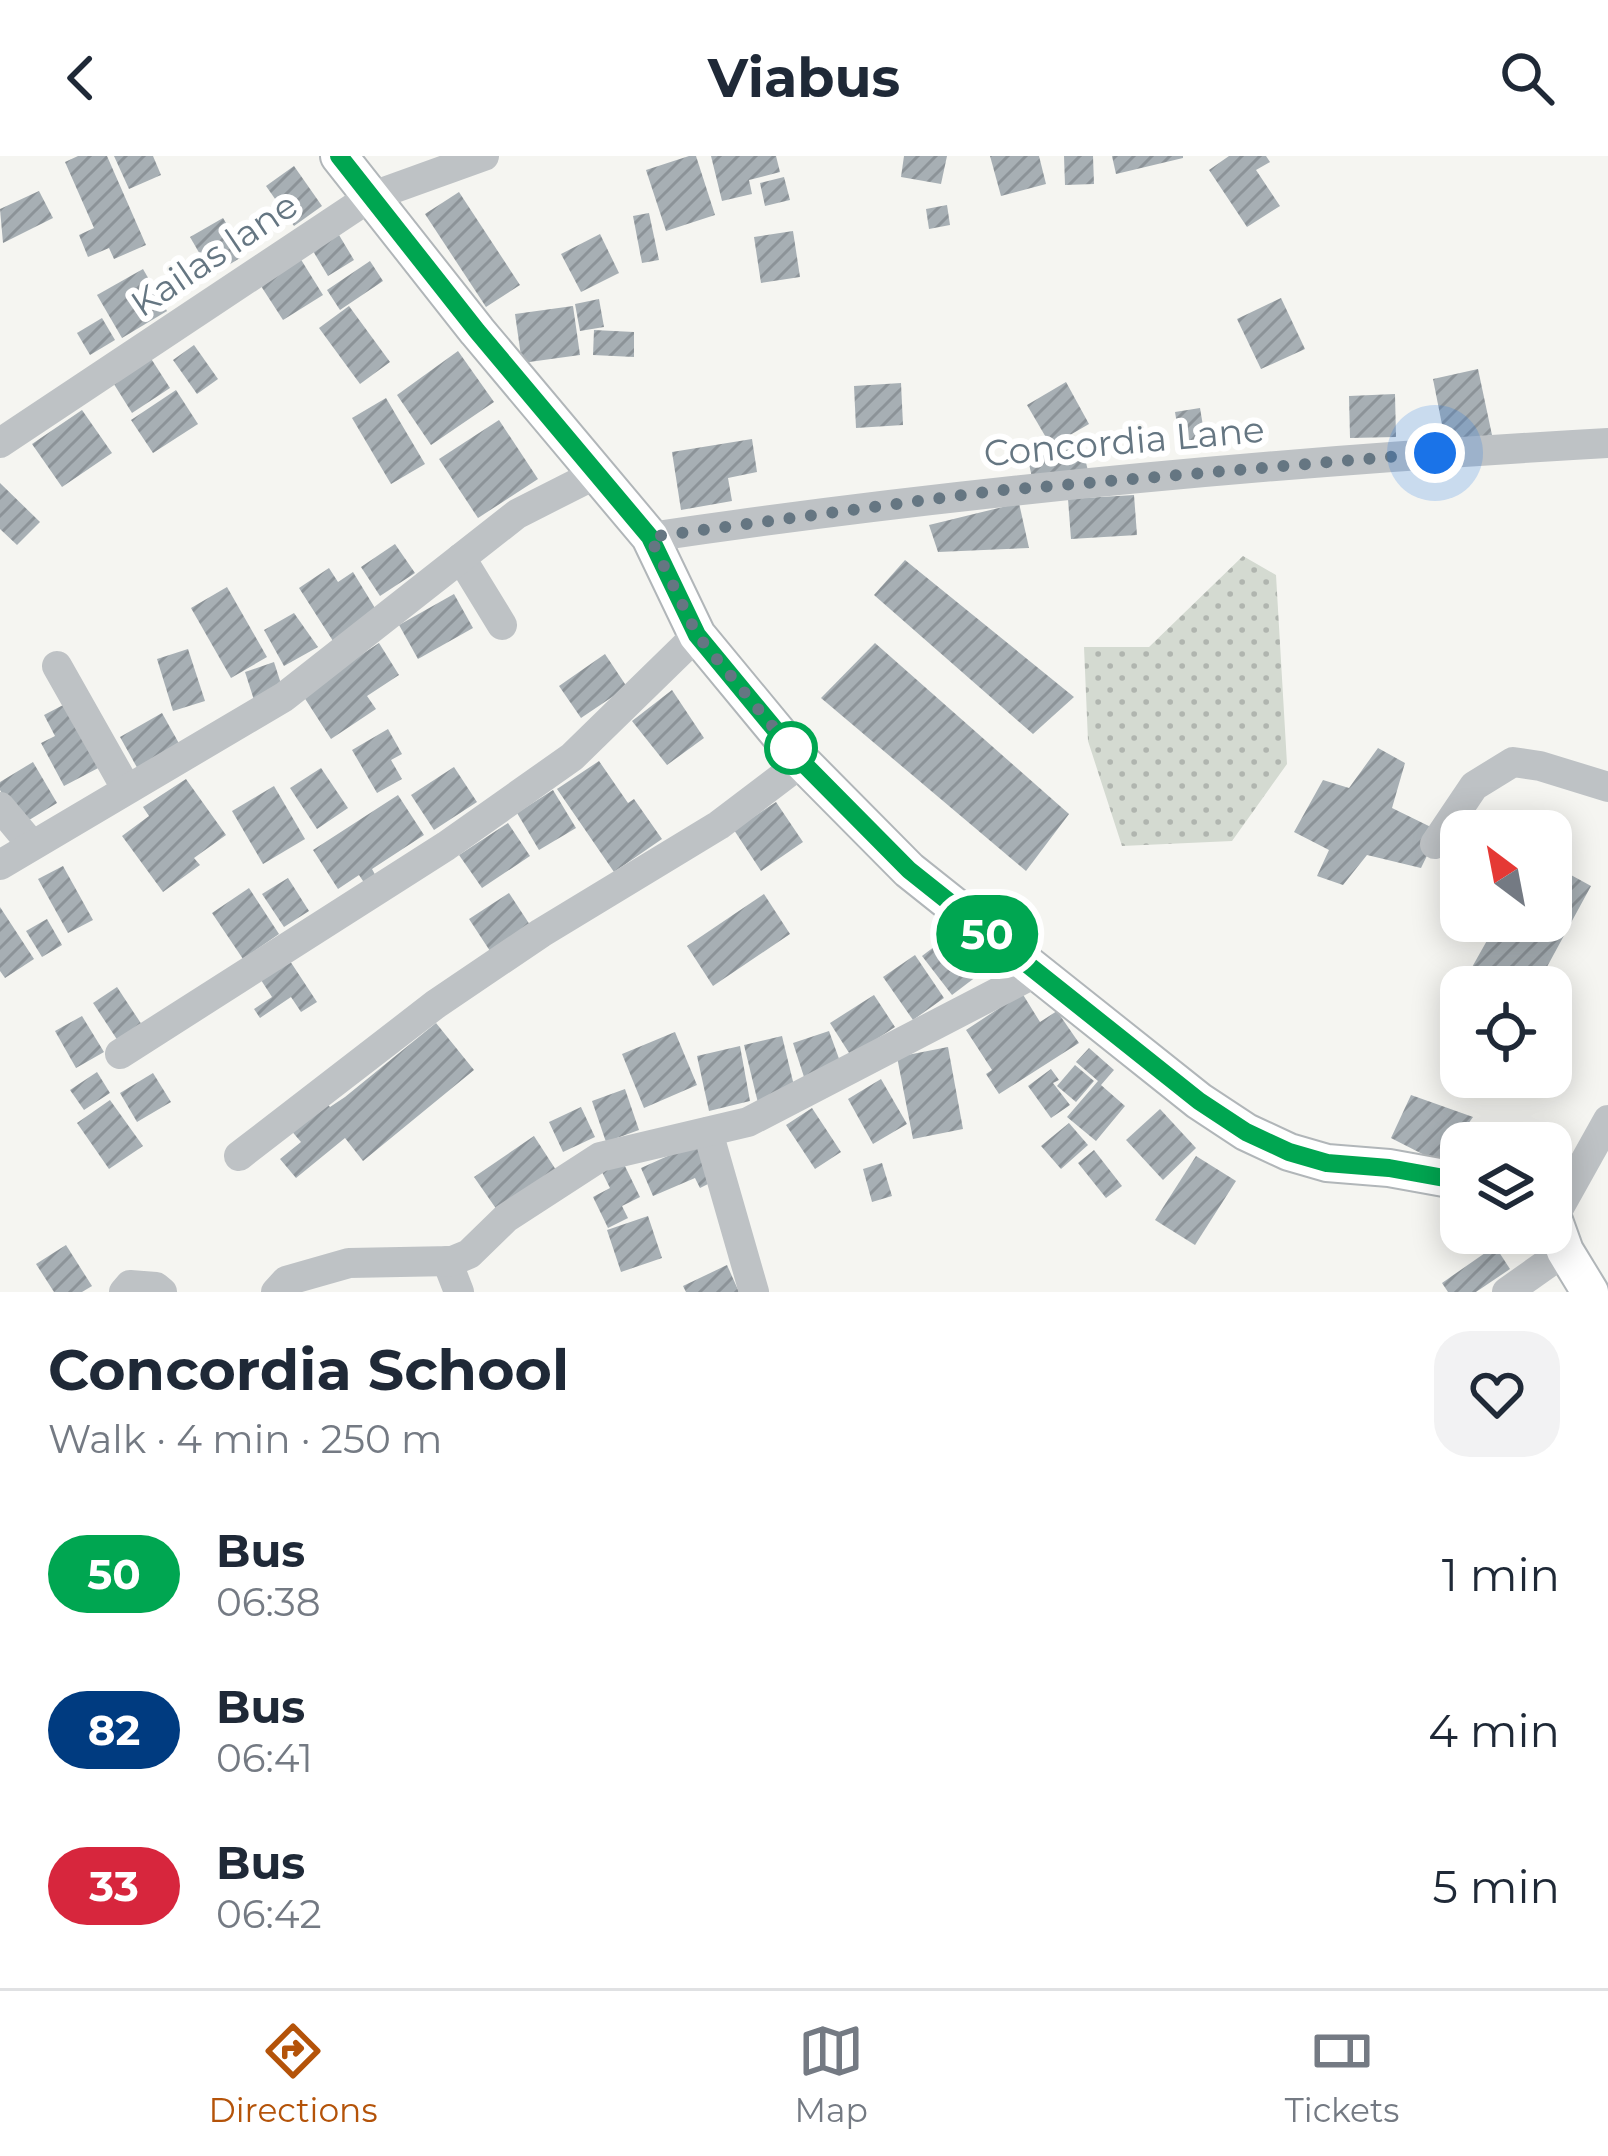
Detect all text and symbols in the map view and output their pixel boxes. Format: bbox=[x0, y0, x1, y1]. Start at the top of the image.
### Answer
icon: back bbox=[48, 45, 114, 111]
text: Viabus bbox=[708, 45, 900, 111]
icon: search bbox=[1494, 45, 1560, 111]
street label: Kailas lane bbox=[123, 182, 305, 326]
street label: Concordia Lane bbox=[982, 407, 1266, 475]
your location bbox=[1405, 423, 1465, 483]
unlabelled marker bbox=[766, 723, 816, 773]
north arrow bbox=[1440, 810, 1572, 942]
map controls bbox=[1440, 810, 1572, 1254]
line badge: 50 bbox=[933, 895, 1041, 973]
text: 50 bbox=[960, 908, 1014, 960]
button: locate bbox=[1440, 966, 1572, 1098]
button: layers bbox=[1440, 1122, 1572, 1254]
button: heart bbox=[1434, 1331, 1560, 1457]
text: Concordia School bbox=[48, 1335, 569, 1404]
text: Walk · 4 min · 250 m bbox=[48, 1415, 442, 1463]
text: Bus bbox=[216, 1523, 305, 1578]
text: 1 min bbox=[1442, 1547, 1560, 1602]
text: 50 bbox=[87, 1548, 141, 1600]
text: 06:38 bbox=[216, 1578, 321, 1626]
text: Bus bbox=[216, 1679, 305, 1734]
text: 4 min bbox=[1428, 1703, 1560, 1758]
text: 82 bbox=[88, 1704, 140, 1756]
text: 06:41 bbox=[216, 1734, 313, 1782]
text: Bus bbox=[216, 1835, 305, 1890]
text: 5 min bbox=[1432, 1859, 1560, 1914]
text: 33 bbox=[89, 1860, 139, 1912]
text: 06:42 bbox=[216, 1890, 322, 1938]
tab: Directions bbox=[208, 2018, 378, 2130]
tab: Map bbox=[795, 2018, 868, 2130]
tab: Tickets bbox=[1285, 2018, 1399, 2130]

